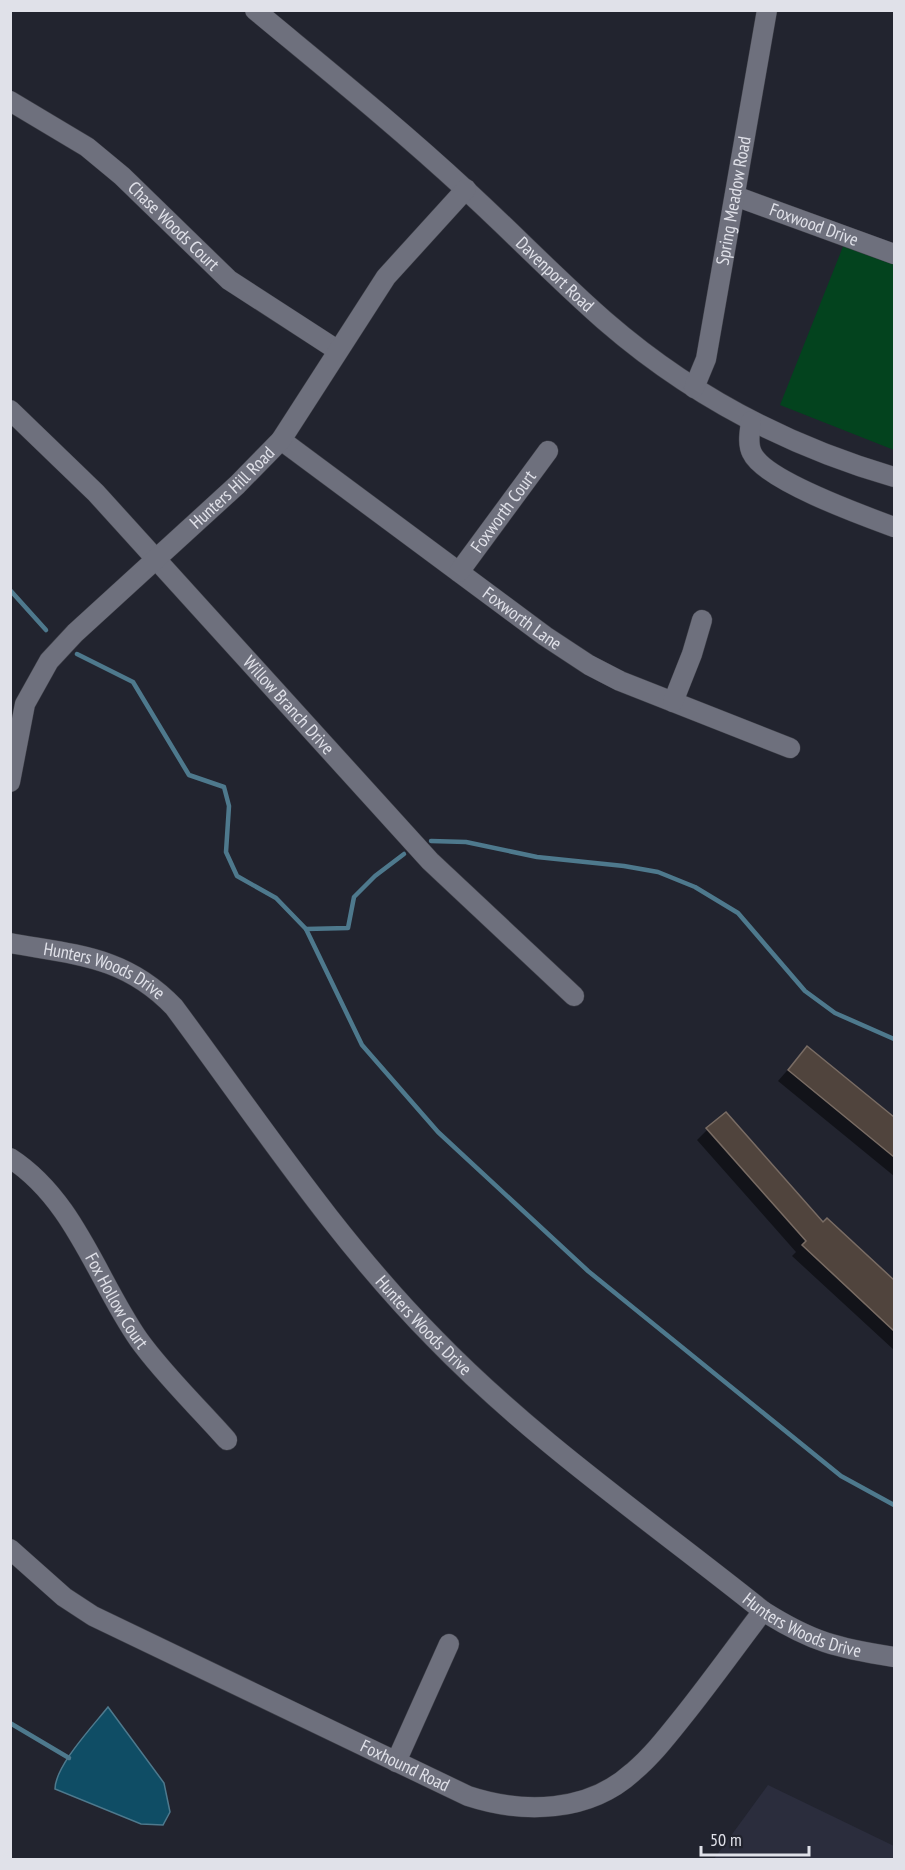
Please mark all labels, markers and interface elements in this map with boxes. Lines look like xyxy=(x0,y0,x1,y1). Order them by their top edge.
street label: Spring Meadow Road xyxy=(711,135,756,267)
street label: Chase Woods Court xyxy=(123,176,225,275)
street label: Foxwood Drive xyxy=(767,198,862,251)
street label: Davenport Road xyxy=(511,232,599,317)
street label: Hunters Hill Road xyxy=(185,441,279,533)
street label: Foxworth Court xyxy=(465,466,541,557)
street label: Foxworth Lane xyxy=(478,582,566,655)
street label: Willow Branch Drive xyxy=(238,651,340,759)
street label: Hunters Woods Drive xyxy=(42,937,170,1004)
street label: Fox Hollow Court xyxy=(80,1249,154,1353)
street label: Hunters Woods Drive xyxy=(371,1270,477,1380)
street label: Hunters Woods Drive xyxy=(738,1587,863,1662)
street label: Foxhound Road xyxy=(357,1734,454,1796)
scale bar xyxy=(701,1819,809,1857)
text: 50 m xyxy=(710,1828,742,1851)

